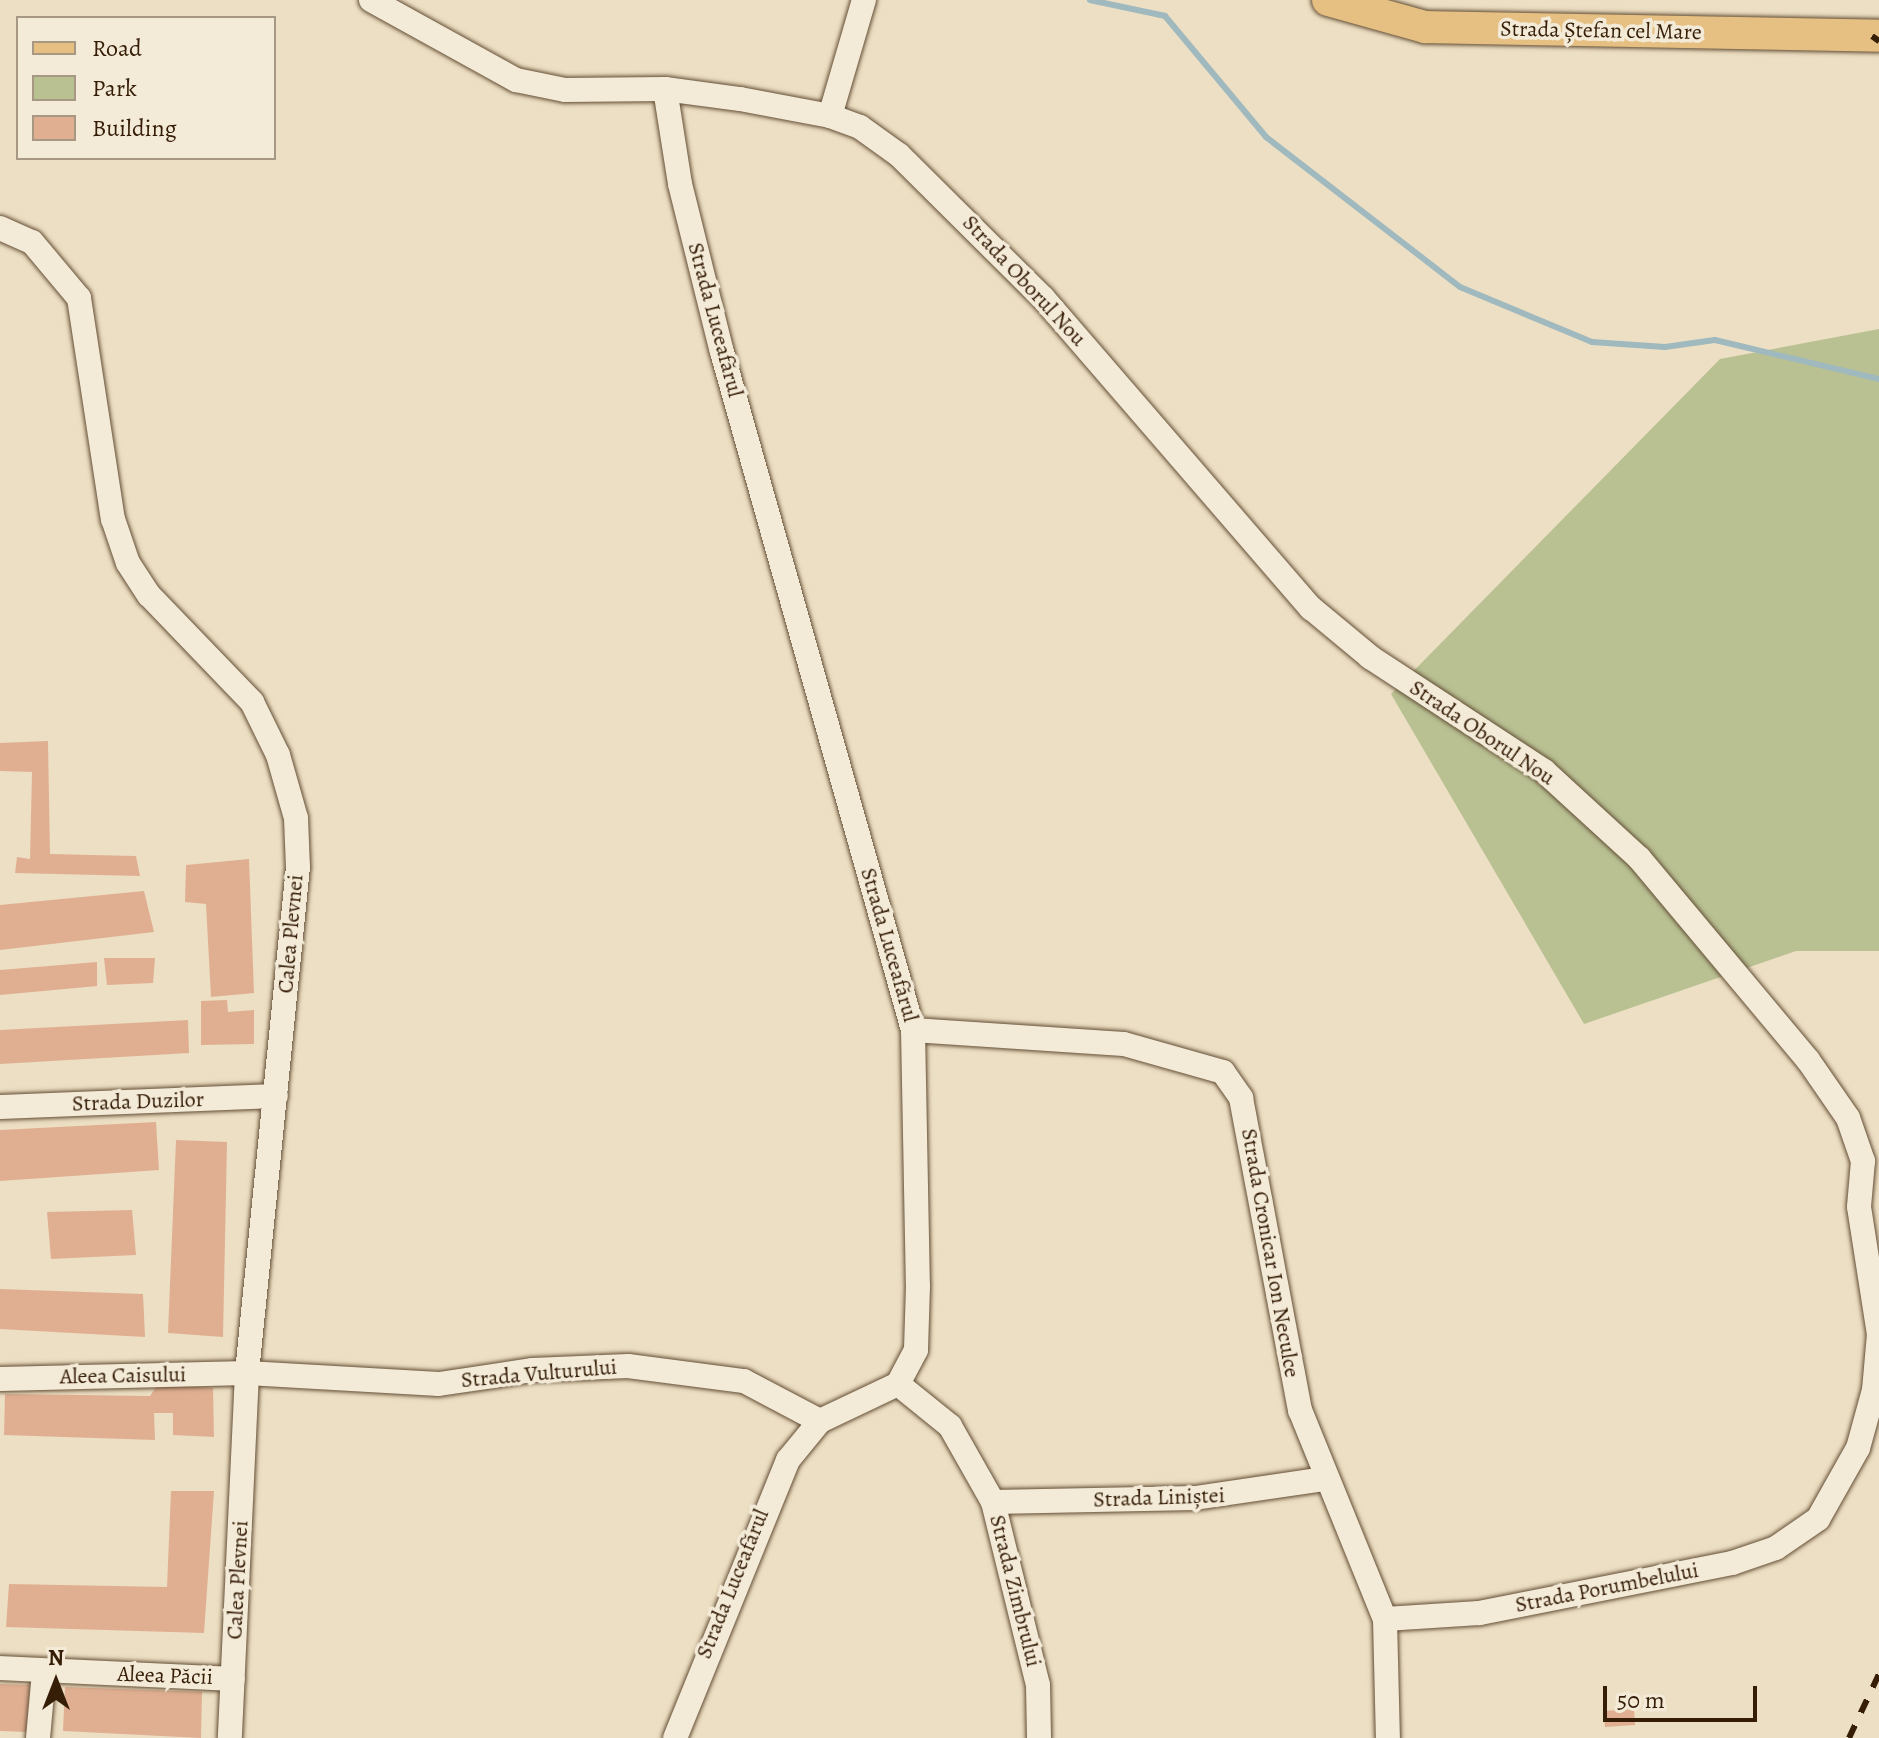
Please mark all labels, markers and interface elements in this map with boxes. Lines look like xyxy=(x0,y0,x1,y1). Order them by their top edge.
legend xyxy=(16,16,276,160)
street label: Strada Ștefan cel Mare xyxy=(1500,16,1702,46)
text: Road xyxy=(92,32,142,64)
text: Park xyxy=(92,72,137,104)
text: Building xyxy=(92,112,177,144)
street label: Strada Oborul Nou xyxy=(957,210,1091,352)
street label: Strada Luceafărul xyxy=(682,240,748,400)
street label: Strada Oborul Nou xyxy=(1404,675,1560,791)
street label: Strada Luceafărul xyxy=(854,865,924,1025)
street label: Calea Plevnei xyxy=(273,874,309,994)
street label: Strada Duzilor xyxy=(71,1087,205,1117)
street label: Strada Cronicar Ion Neculce xyxy=(1235,1126,1305,1380)
street label: Strada Vulturului xyxy=(460,1354,618,1394)
street label: Aleea Caisului xyxy=(60,1362,186,1390)
street label: Strada Liniștei xyxy=(1093,1483,1225,1513)
street label: Strada Luceafărul xyxy=(691,1505,775,1663)
street label: Strada Zimbrului xyxy=(983,1512,1047,1670)
street label: Calea Plevnei xyxy=(222,1520,254,1640)
street label: Strada Porumbelului xyxy=(1513,1557,1701,1619)
north arrow xyxy=(16,1642,96,1722)
text: N xyxy=(48,1643,64,1673)
street label: Aleea Păcii xyxy=(117,1661,213,1691)
scale bar xyxy=(1607,1670,1761,1720)
text: 50 m xyxy=(1617,1684,1665,1716)

